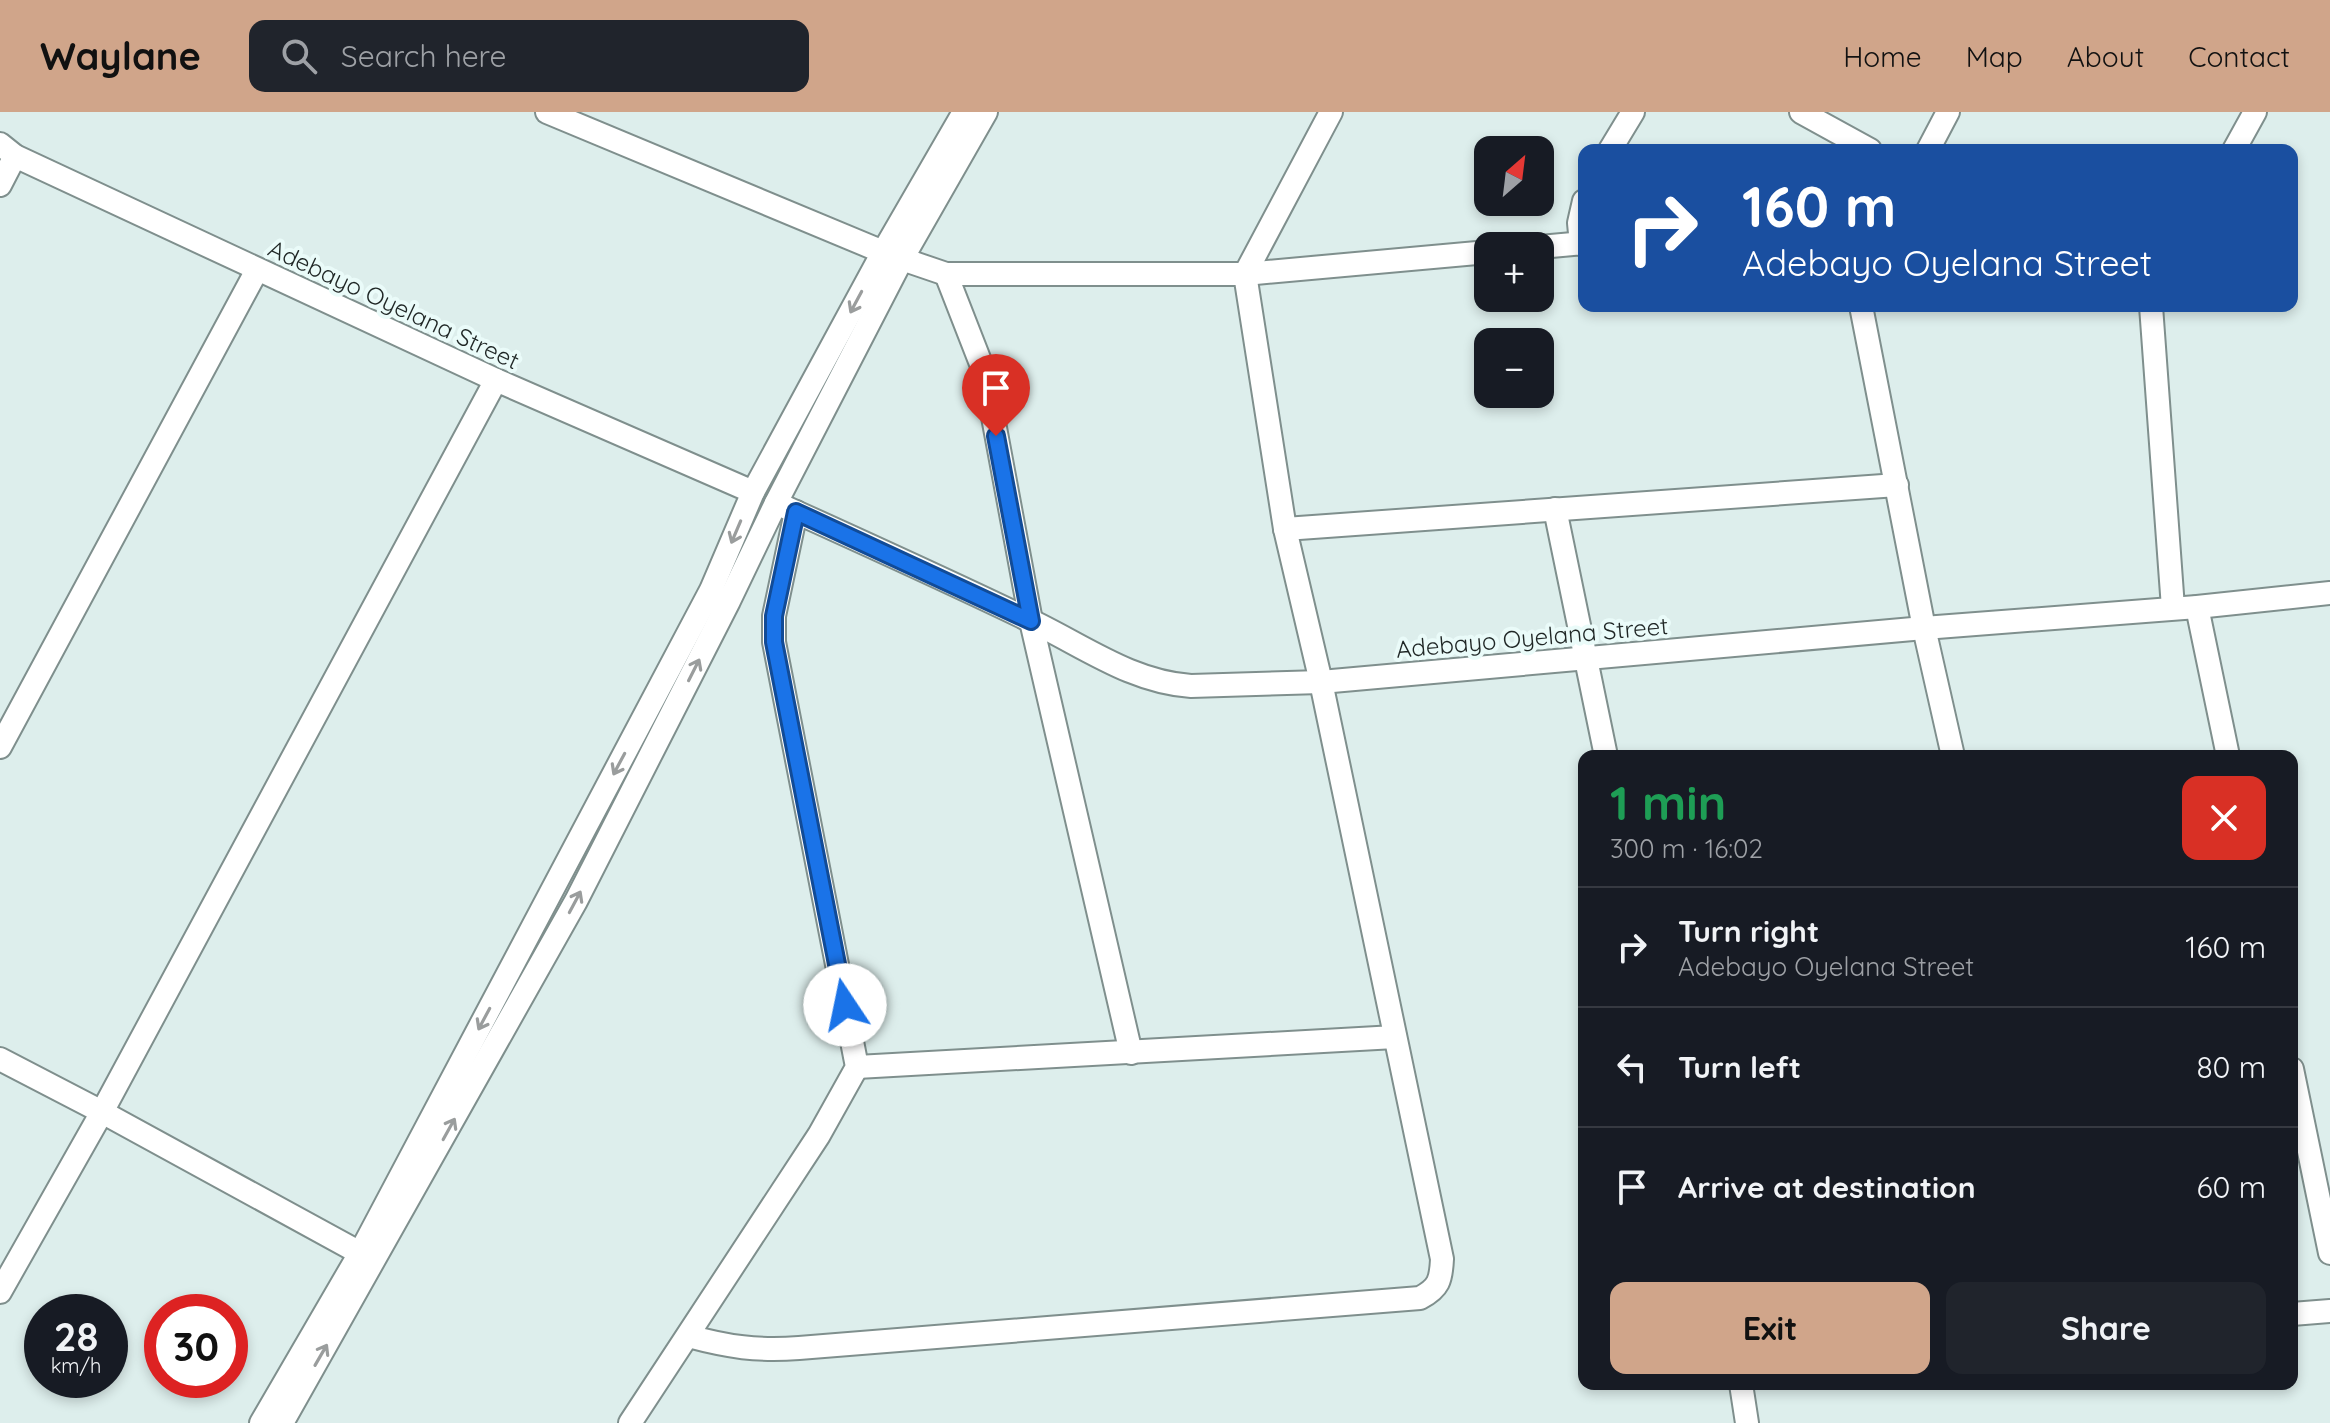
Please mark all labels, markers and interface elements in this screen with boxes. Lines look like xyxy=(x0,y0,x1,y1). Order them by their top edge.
search box xyxy=(249,20,809,92)
text: Waylane xyxy=(40,32,201,80)
icon: search xyxy=(277,34,321,78)
text: Search here xyxy=(341,37,506,75)
text: Home xyxy=(1843,39,1922,74)
text: Map xyxy=(1966,39,2023,74)
text: About xyxy=(2067,39,2144,74)
text: Contact xyxy=(2188,39,2290,74)
north arrow xyxy=(1474,136,1554,216)
map controls xyxy=(1474,136,1554,408)
text: 160 m xyxy=(1742,171,1896,241)
icon: right xyxy=(1610,176,1714,280)
button: + xyxy=(1474,232,1554,312)
street label: Adebayo Oyelana Street xyxy=(264,233,524,375)
text: Adebayo Oyelana Street xyxy=(1742,240,2152,285)
one-way arrow xyxy=(848,289,863,313)
button: − xyxy=(1474,328,1554,408)
pin xyxy=(962,354,1030,436)
icon: arrive xyxy=(974,366,1018,410)
one-way arrow xyxy=(727,519,742,544)
street label: Adebayo Oyelana Street xyxy=(1395,610,1669,664)
one-way arrow xyxy=(686,659,702,683)
one-way arrow xyxy=(610,752,626,775)
text: 1 min xyxy=(1610,772,1726,832)
button: close xyxy=(2182,776,2266,860)
text: 300 m · 16:02 xyxy=(1610,832,1763,865)
one-way arrow xyxy=(568,890,584,914)
text: Turn right xyxy=(1678,912,1819,950)
icon: right xyxy=(1610,925,1654,969)
text: 160 m xyxy=(2185,928,2266,966)
text: Adebayo Oyelana Street xyxy=(1678,950,1974,983)
position arrow xyxy=(803,963,887,1047)
one-way arrow xyxy=(475,1006,491,1030)
icon: left xyxy=(1610,1045,1654,1089)
text: Turn left xyxy=(1678,1048,1801,1086)
text: 80 m xyxy=(2196,1048,2266,1086)
one-way arrow xyxy=(441,1118,457,1141)
icon: arrive xyxy=(1610,1165,1654,1209)
text: Arrive at destination xyxy=(1678,1168,1976,1206)
text: 60 m xyxy=(2196,1168,2266,1206)
button: Exit xyxy=(1610,1282,1930,1374)
button: Share xyxy=(1946,1282,2266,1374)
speed limit sign: 30 xyxy=(144,1294,248,1398)
text: 28 xyxy=(54,1311,98,1361)
one-way arrow xyxy=(314,1344,329,1368)
text: km/h xyxy=(51,1353,101,1378)

